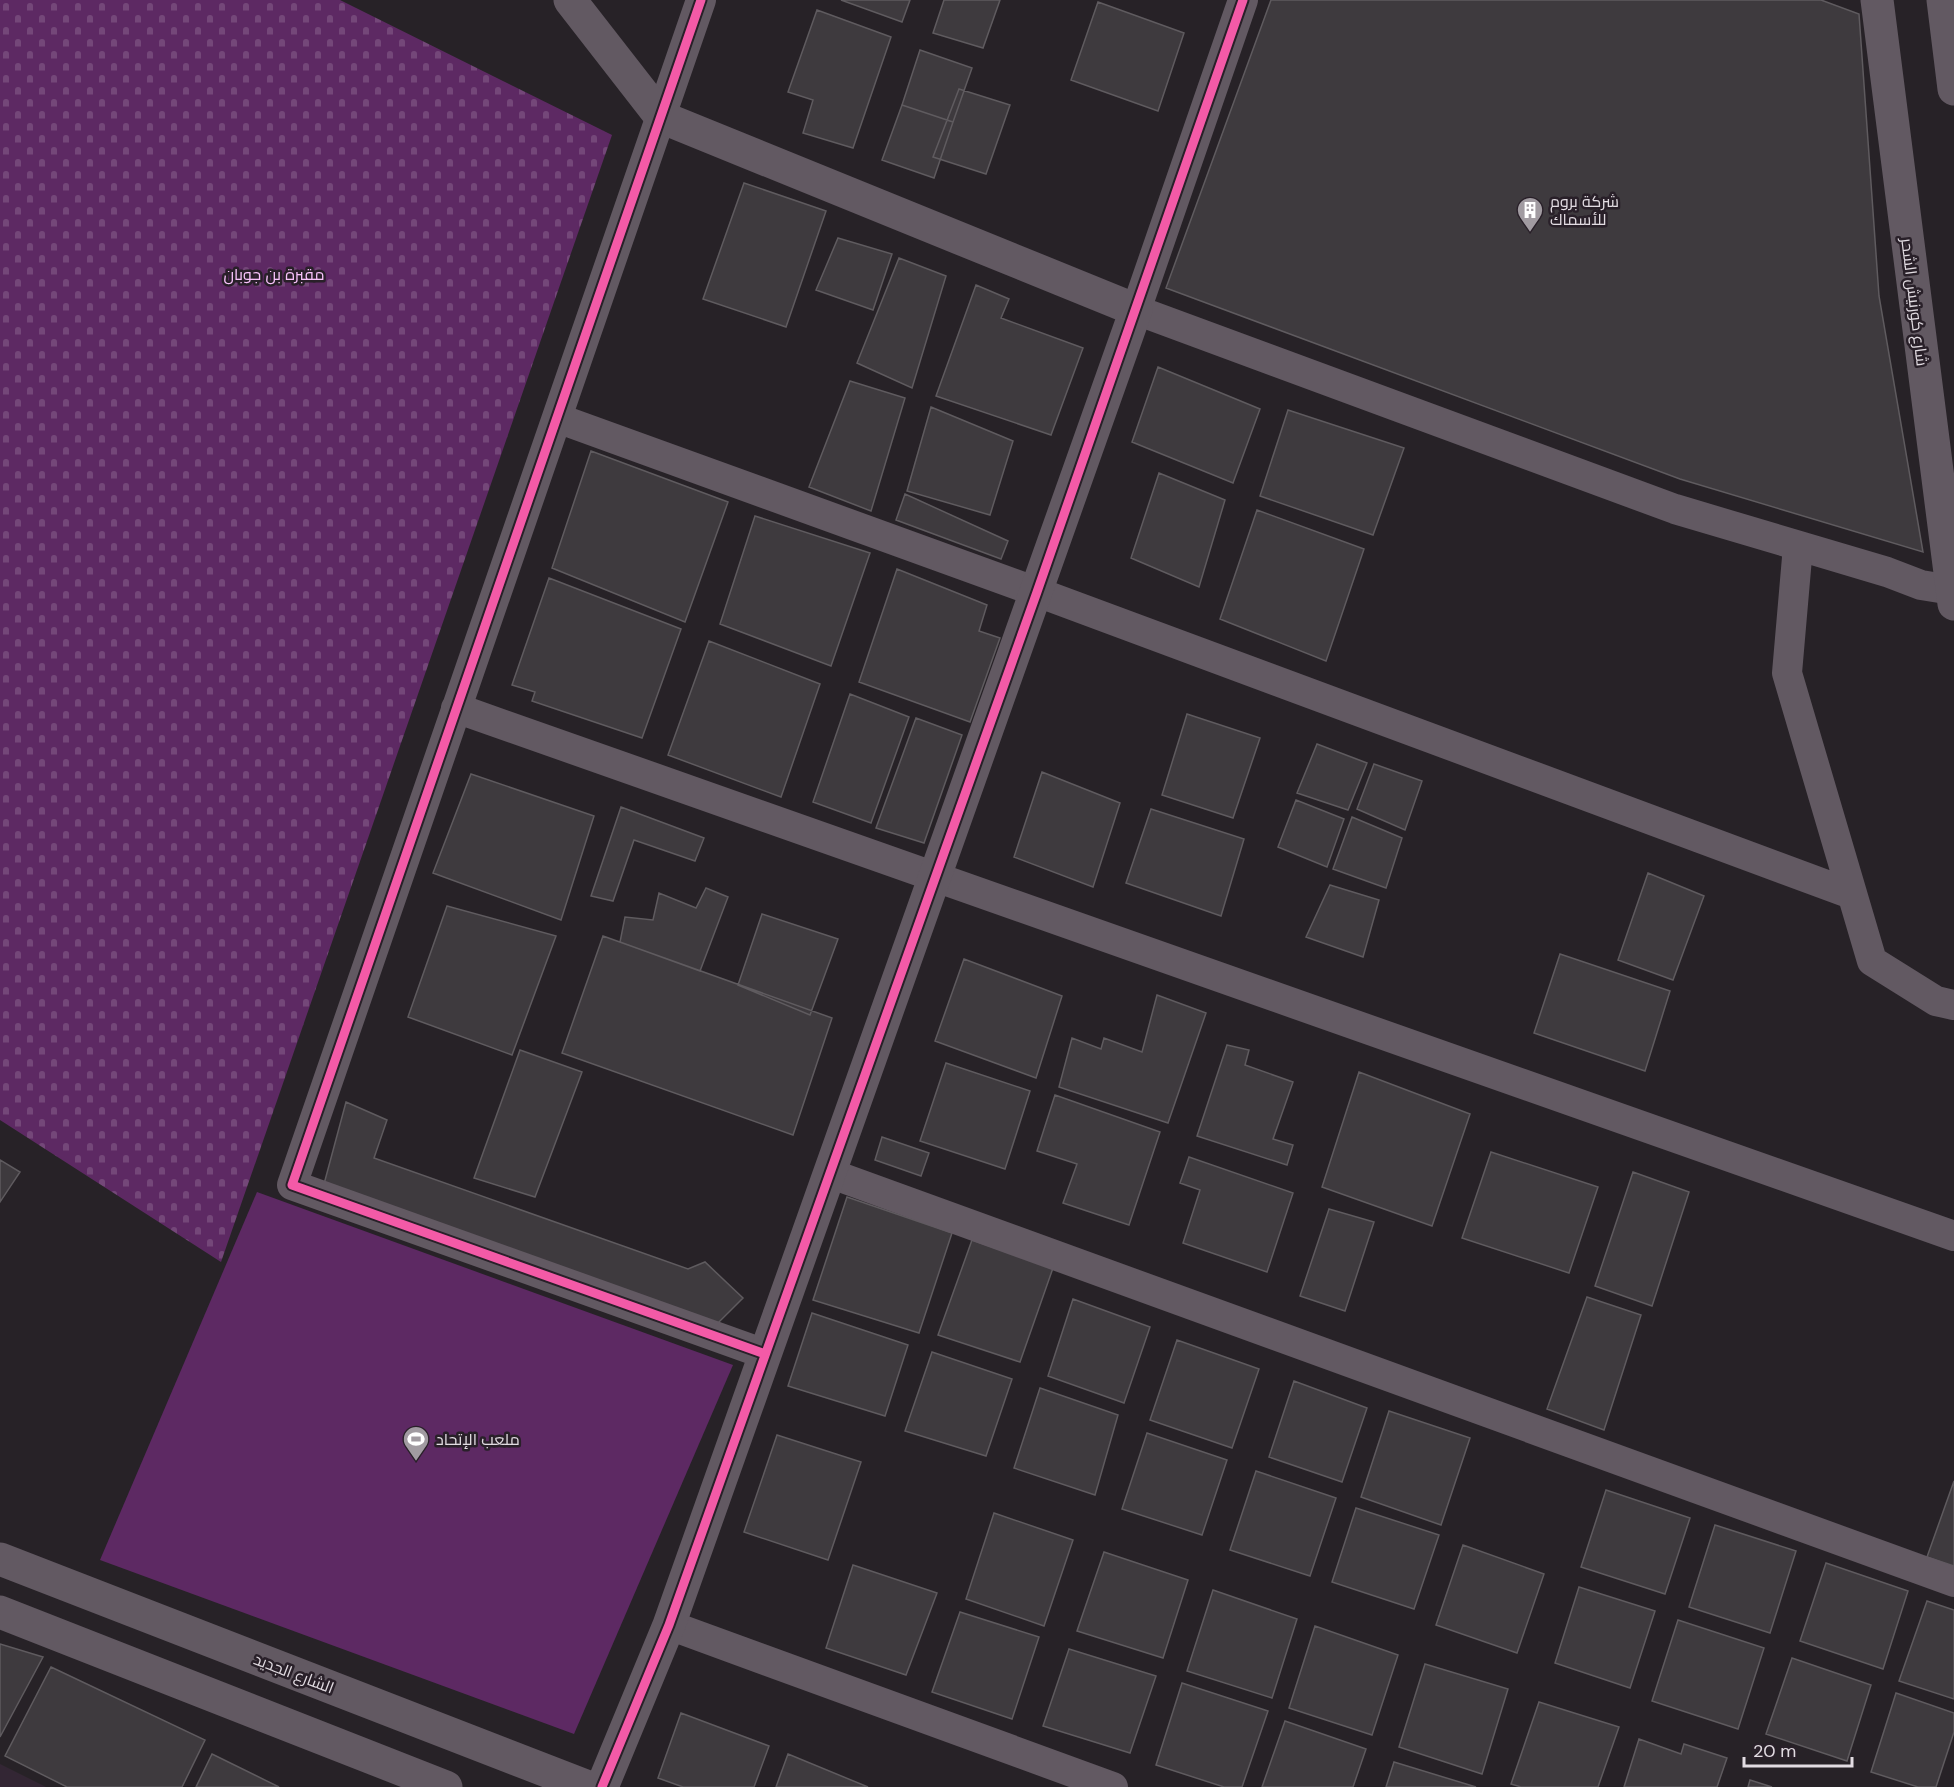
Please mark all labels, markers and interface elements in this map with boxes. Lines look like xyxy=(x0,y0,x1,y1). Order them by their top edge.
place label: شركة بروم للأسماك xyxy=(1550,191,1619,230)
building icon: شركة بروم للأسماك xyxy=(1515,195,1545,233)
street label: شارع كورنيش الشحر xyxy=(1895,236,1933,367)
park label: مقبرة بن جوبان xyxy=(223,264,325,285)
sports icon: ملعب الإتحاد xyxy=(401,1424,431,1462)
place label: ملعب الإتحاد xyxy=(436,1429,520,1450)
street label: الشارع الجديد xyxy=(250,1649,337,1699)
scale bar xyxy=(1744,1730,1852,1768)
text: 20 m xyxy=(1753,1739,1796,1763)

